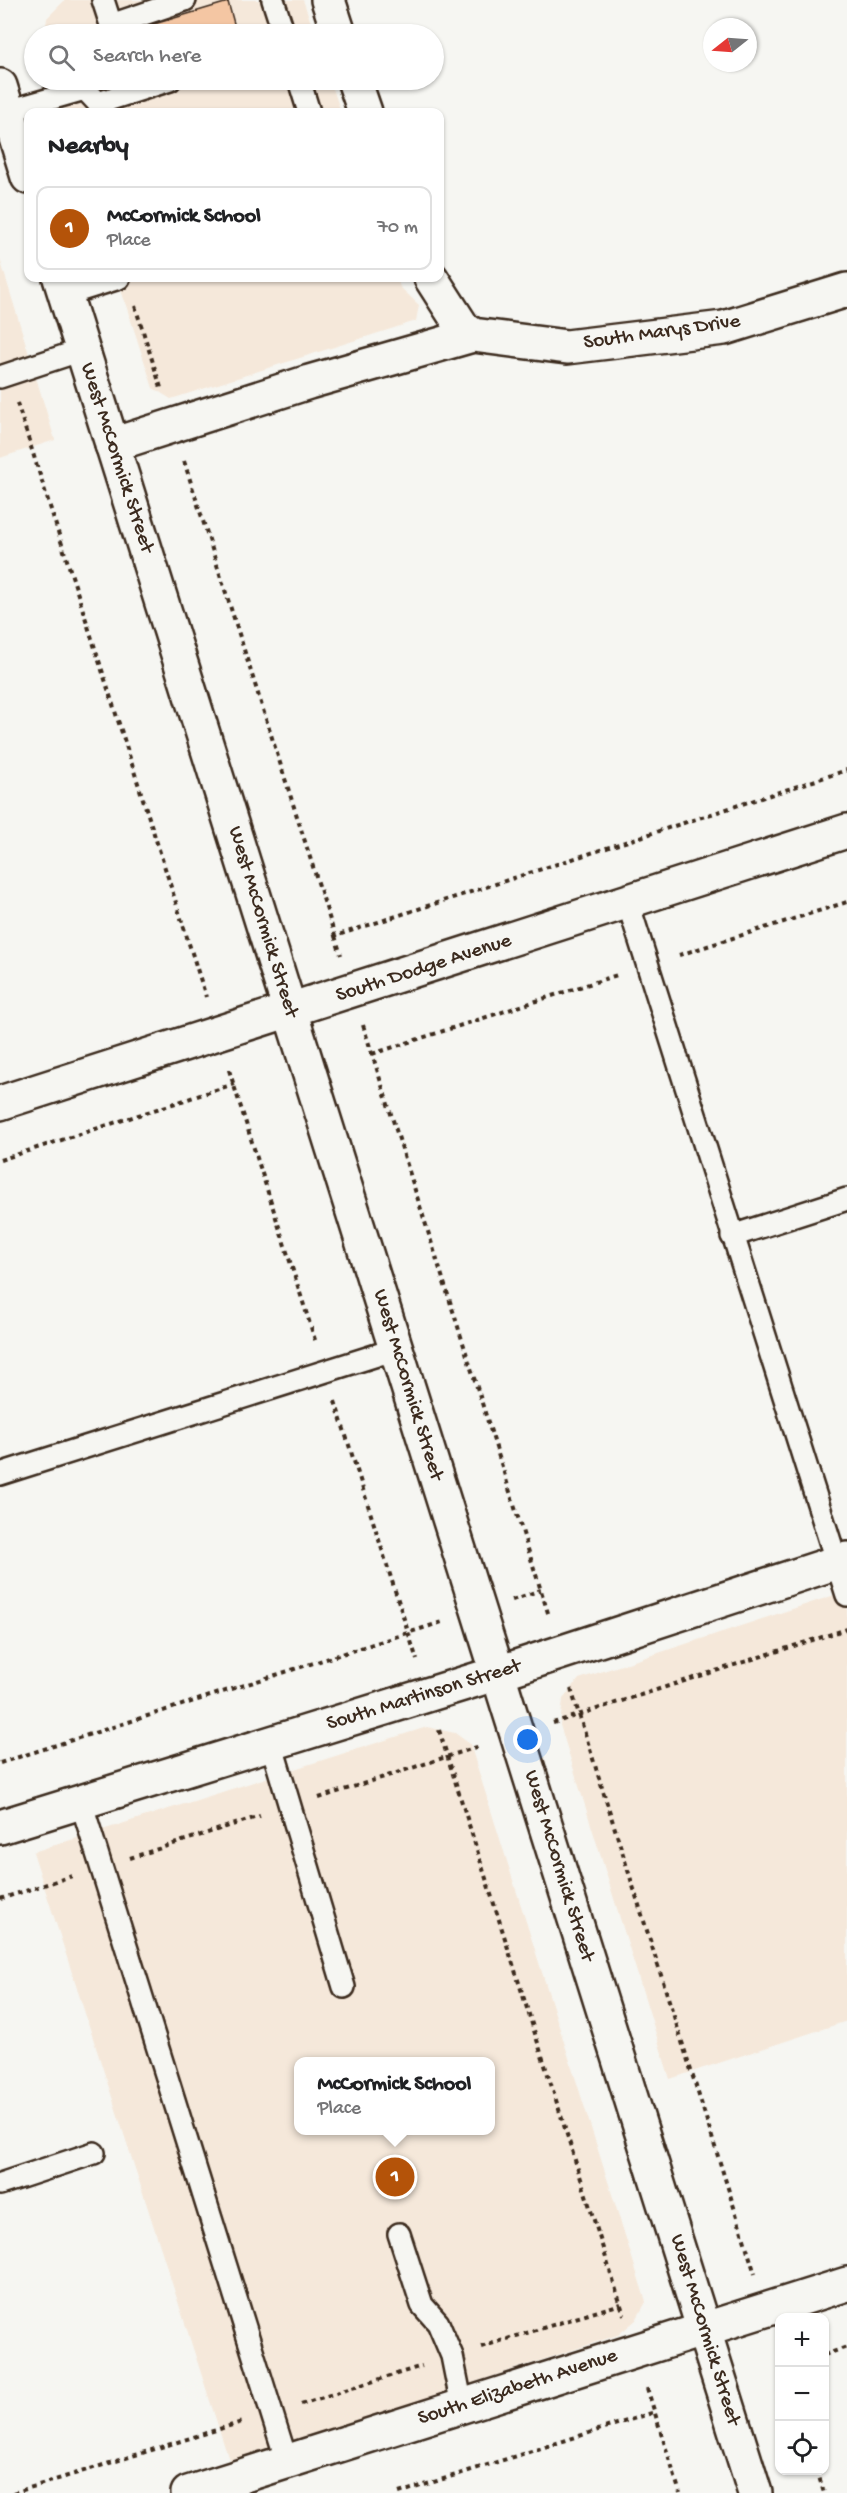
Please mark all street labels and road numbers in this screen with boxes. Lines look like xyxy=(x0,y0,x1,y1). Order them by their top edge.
street label: South Marys Drive xyxy=(582,309,743,356)
street label: West McCormick Street xyxy=(73,360,159,558)
street label: West McCormick Street xyxy=(221,824,304,1023)
street label: South Dodge Avenue xyxy=(333,928,516,1009)
street label: West McCormick Street xyxy=(366,1287,449,1486)
street label: South Martinson Street xyxy=(324,1654,526,1737)
street label: West McCormick Street xyxy=(517,1768,600,1967)
street label: West McCormick Street xyxy=(663,2232,746,2431)
street label: South Elizabeth Avenue xyxy=(415,2344,622,2432)

